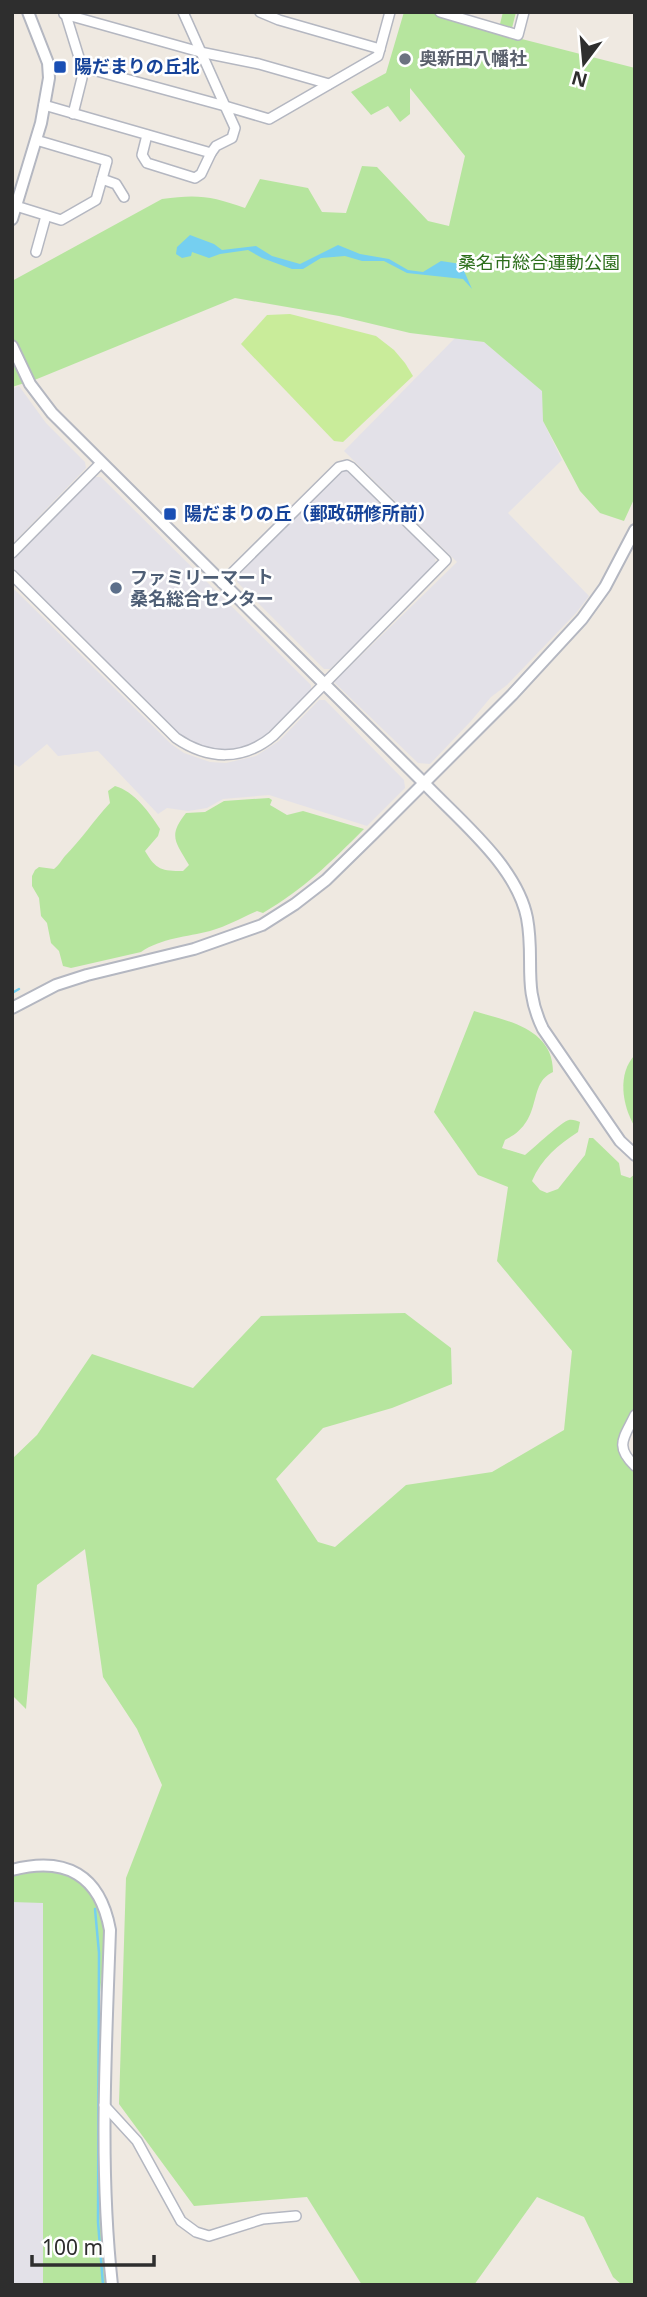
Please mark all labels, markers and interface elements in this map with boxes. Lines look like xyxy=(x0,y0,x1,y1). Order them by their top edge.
north arrow xyxy=(549,28,619,98)
place label: 奥新田八幡社 xyxy=(419,46,527,70)
marker: 奥新田八幡社 xyxy=(397,51,413,67)
place label: 陽だまりの丘北 xyxy=(74,54,200,78)
marker: 陽だまりの丘北 xyxy=(52,59,68,75)
text: N xyxy=(568,65,590,94)
park label: 桑名市総合運動公園 xyxy=(458,250,620,274)
place label: 陽だまりの丘（郵政研修所前） xyxy=(184,501,436,525)
marker: 陽だまりの丘（郵政研修所前） xyxy=(162,506,178,522)
place label: ファミリーマート 桑名総合センター xyxy=(130,565,274,610)
marker: ファミリーマート 桑名総合センター xyxy=(108,580,124,596)
scale bar xyxy=(32,2224,154,2268)
text: 100 m xyxy=(42,2233,103,2261)

